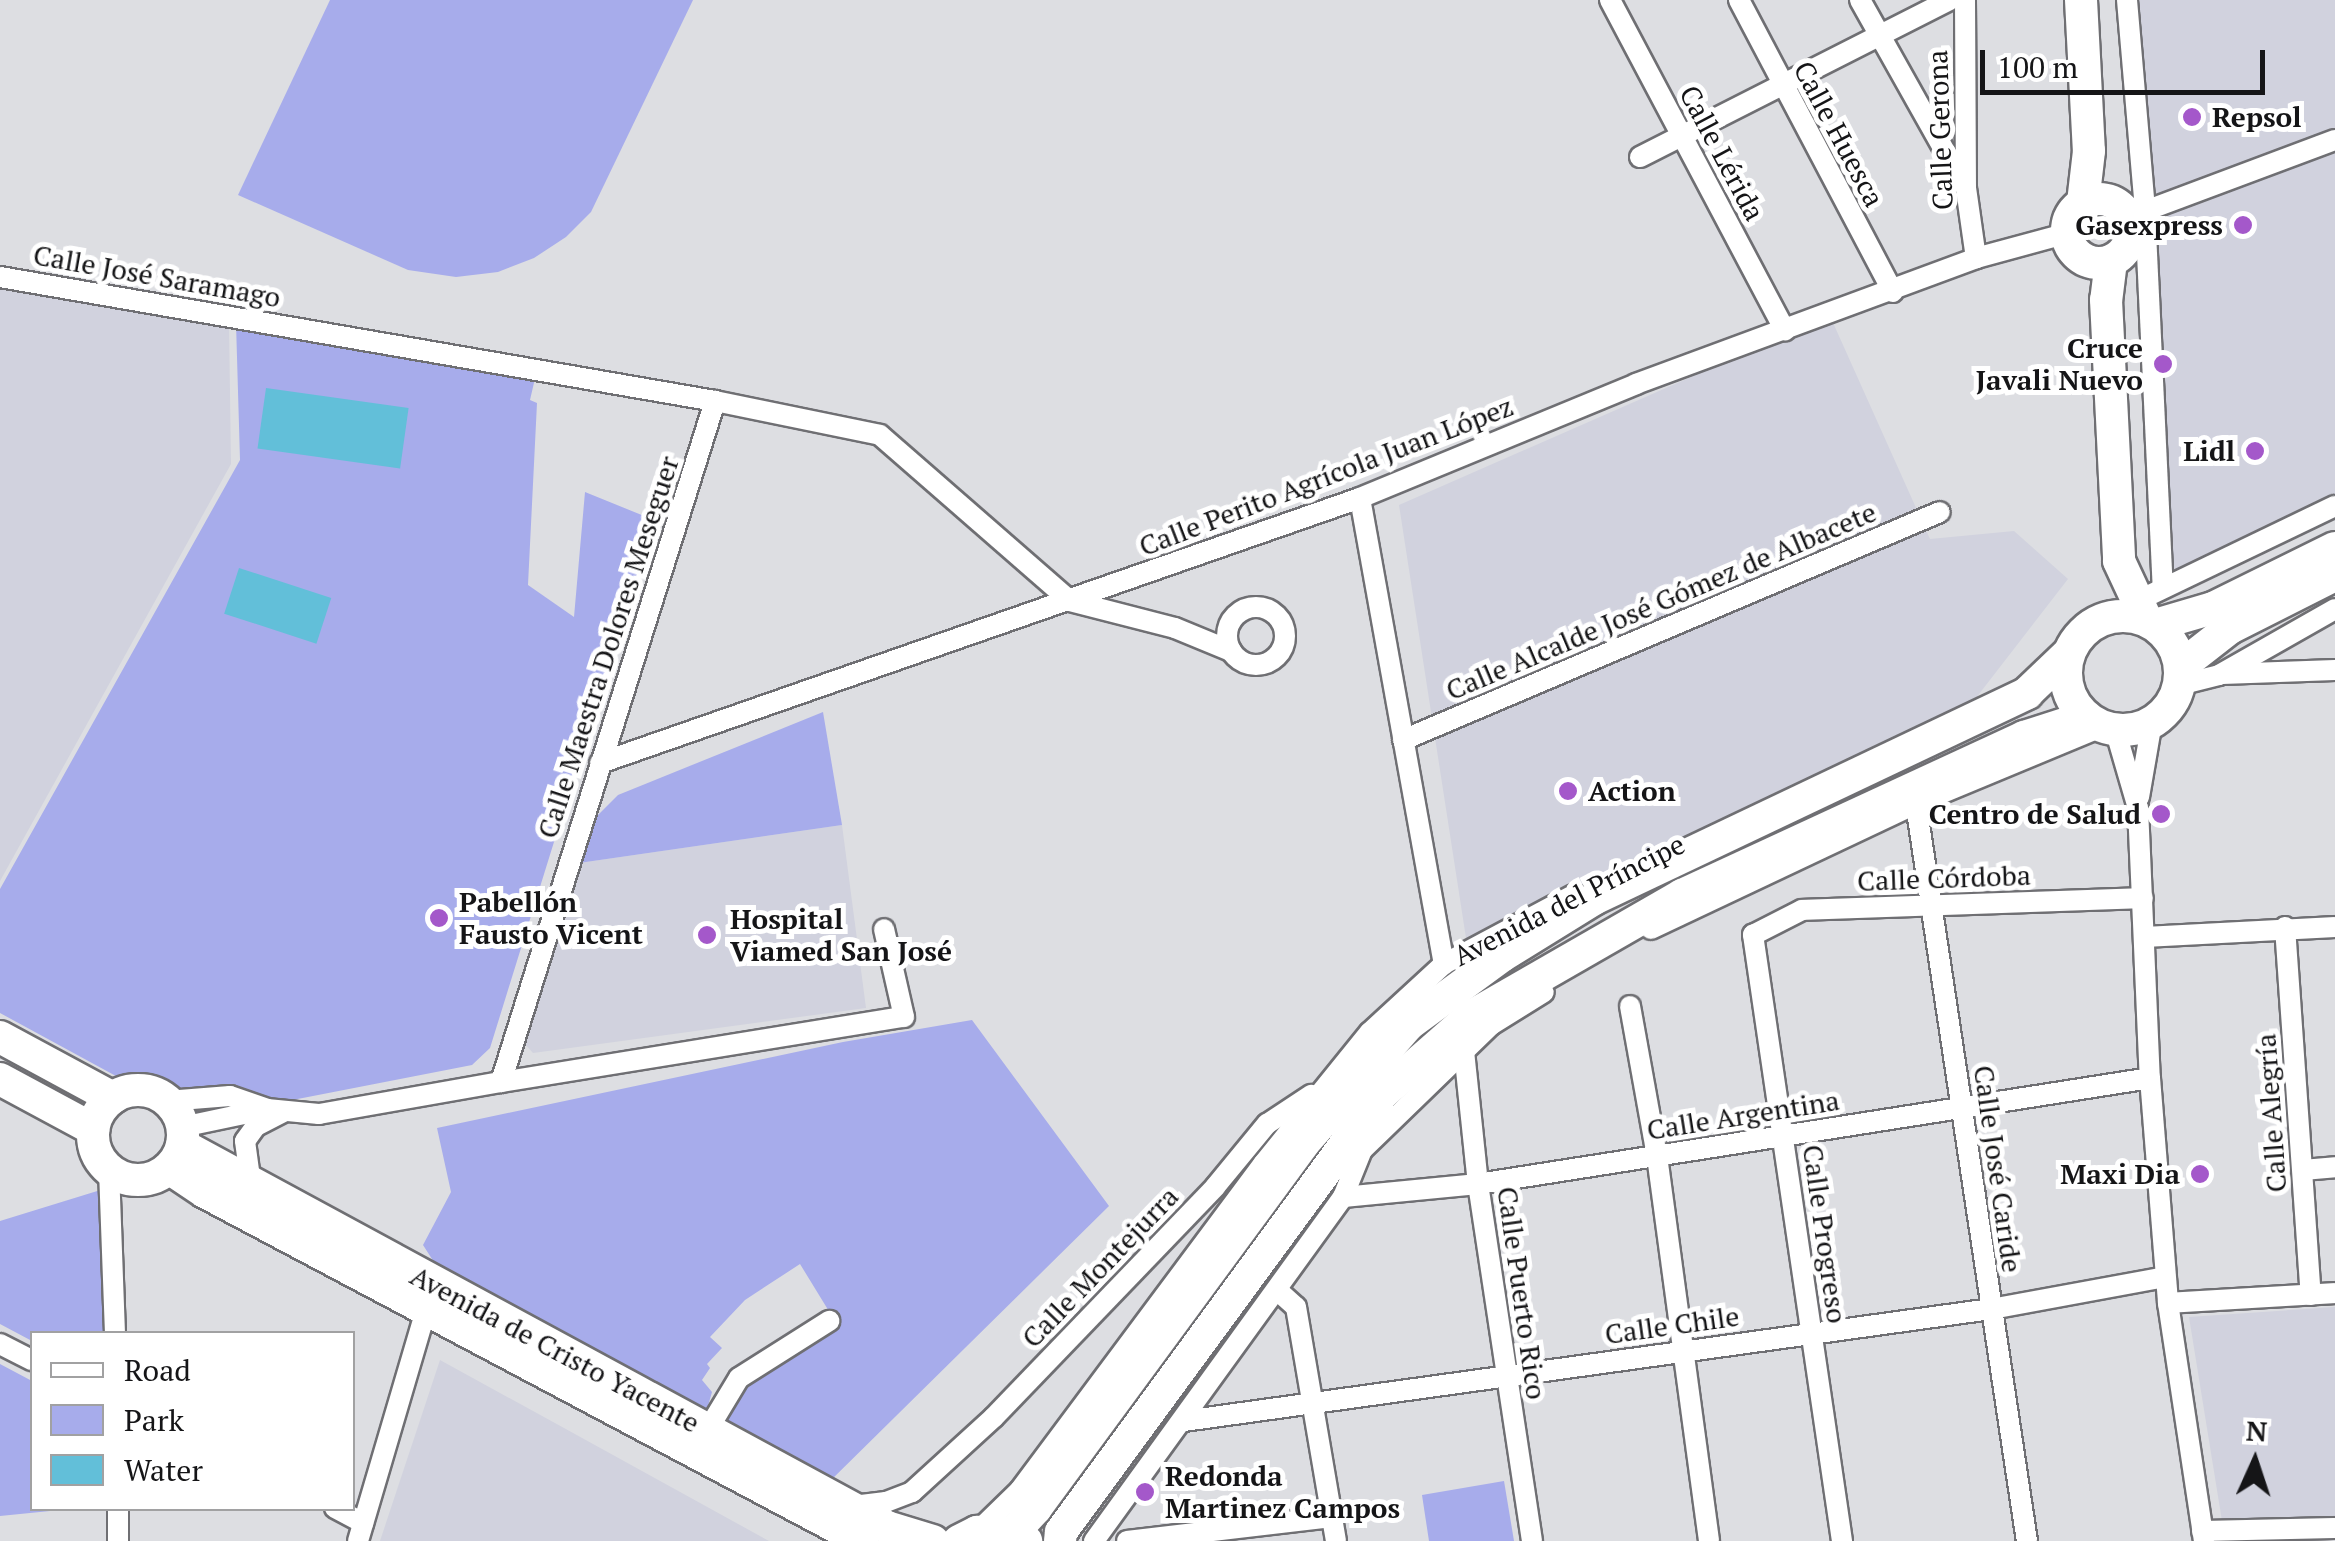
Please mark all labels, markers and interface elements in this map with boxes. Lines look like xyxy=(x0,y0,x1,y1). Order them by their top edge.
scale bar xyxy=(1985,30,2270,92)
text: 100 m xyxy=(1997,47,2078,87)
street label: Calle Gerona xyxy=(1920,49,1960,211)
street label: Calle Huesca xyxy=(1787,56,1891,212)
street label: Calle Lérida xyxy=(1672,80,1772,226)
place label: Repsol xyxy=(2212,100,2302,134)
marker: Repsol xyxy=(2181,106,2203,128)
place label: Gasexpress xyxy=(2075,208,2223,242)
marker: Gasexpress xyxy=(2232,214,2254,236)
street label: Calle José Saramago xyxy=(31,238,283,314)
place label: Cruce Javali Nuevo xyxy=(1976,331,2143,397)
marker: Cruce Javali Nuevo xyxy=(2152,353,2174,375)
street label: Calle Perito Agrícola Juan López xyxy=(1134,389,1518,563)
place label: Lidl xyxy=(2183,434,2235,468)
marker: Lidl xyxy=(2244,440,2266,462)
street label: Calle Maestra Dolores Meseguer xyxy=(530,452,686,842)
street label: Calle Alcalde José Gómez de Albacete xyxy=(1440,495,1882,707)
place label: Action xyxy=(1588,774,1676,808)
marker: Action xyxy=(1557,780,1579,802)
place label: Centro de Salud xyxy=(1929,797,2141,831)
marker: Centro de Salud xyxy=(2150,803,2172,825)
street label: Avenida del Príncipe xyxy=(1448,827,1690,973)
street label: Calle Córdoba xyxy=(1856,858,2032,898)
place label: Pabellón Fausto Vicent xyxy=(459,885,643,951)
place label: Hospital Viamed San José xyxy=(730,902,952,968)
marker: Pabellón Fausto Vicent xyxy=(428,907,450,929)
marker: Hospital Viamed San José xyxy=(694,922,720,948)
street label: Calle Alegría xyxy=(2249,1032,2293,1194)
street label: Calle José Caride xyxy=(1967,1063,2029,1275)
street label: Calle Argentina xyxy=(1644,1083,1842,1147)
street label: Calle Progreso xyxy=(1796,1143,1854,1325)
place label: Maxi Dia xyxy=(2060,1157,2180,1191)
marker: Maxi Dia xyxy=(2189,1163,2211,1185)
street label: Calle Montejurra xyxy=(1015,1180,1185,1354)
street label: Calle Puerto Rico xyxy=(1490,1184,1554,1402)
street label: Avenida de Cristo Yacente xyxy=(405,1258,705,1440)
street label: Calle Chile xyxy=(1603,1299,1741,1351)
legend xyxy=(30,1331,355,1511)
text: Road xyxy=(124,1350,191,1390)
text: Park xyxy=(124,1400,184,1440)
north arrow xyxy=(2205,1411,2305,1511)
text: N xyxy=(2245,1412,2268,1450)
text: Water xyxy=(124,1450,203,1490)
place label: Redonda Martinez Campos xyxy=(1165,1459,1400,1525)
marker: Redonda Martinez Campos xyxy=(1134,1481,1156,1503)

